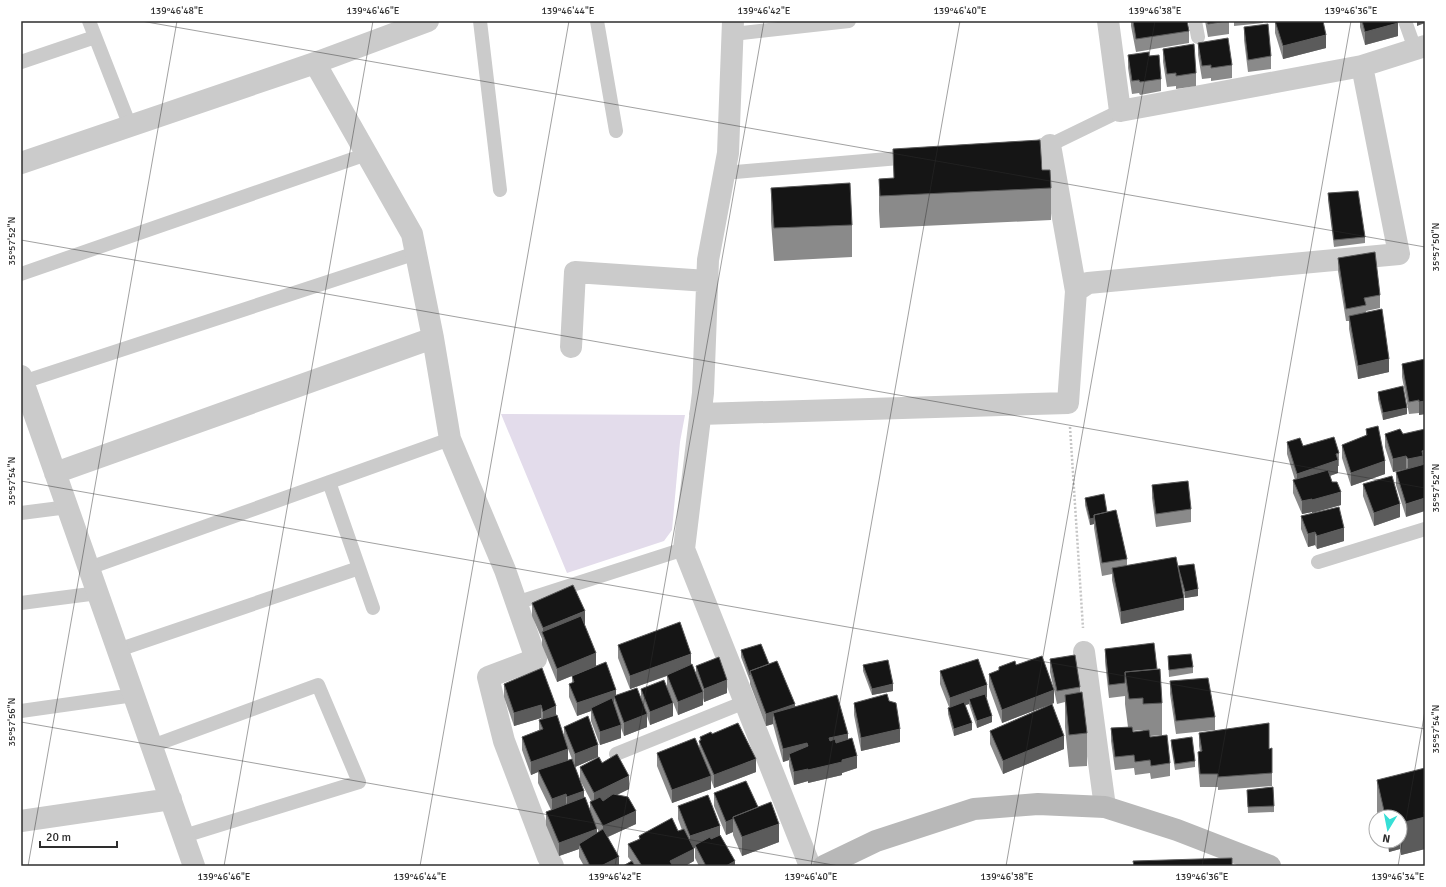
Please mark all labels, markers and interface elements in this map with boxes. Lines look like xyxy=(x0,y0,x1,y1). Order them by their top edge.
text: 139°46'48"E xyxy=(150,5,204,17)
text: 139°46'46"E xyxy=(346,5,400,17)
text: 139°46'44"E xyxy=(541,5,595,17)
text: 139°46'42"E xyxy=(737,5,791,17)
text: 139°46'40"E xyxy=(933,5,987,17)
text: 139°46'38"E xyxy=(1128,5,1182,17)
text: 139°46'36"E xyxy=(1324,5,1378,17)
text: 35°57'52"N xyxy=(6,217,18,265)
text: 35°57'50"N xyxy=(1430,223,1442,271)
text: 35°57'54"N xyxy=(6,457,18,505)
text: 35°57'52"N xyxy=(1430,464,1442,512)
text: 35°57'56"N xyxy=(6,698,18,746)
text: 35°57'54"N xyxy=(1430,705,1442,753)
north arrow xyxy=(1368,809,1408,849)
scale bar xyxy=(40,823,117,849)
text: 20 m xyxy=(46,830,71,845)
text: N xyxy=(1381,831,1391,845)
text: 139°46'46"E xyxy=(197,871,251,883)
text: 139°46'44"E xyxy=(393,871,447,883)
text: 139°46'42"E xyxy=(588,871,642,883)
text: 139°46'40"E xyxy=(784,871,838,883)
text: 139°46'38"E xyxy=(980,871,1034,883)
text: 139°46'36"E xyxy=(1175,871,1229,883)
text: 139°46'34"E xyxy=(1371,871,1425,883)

